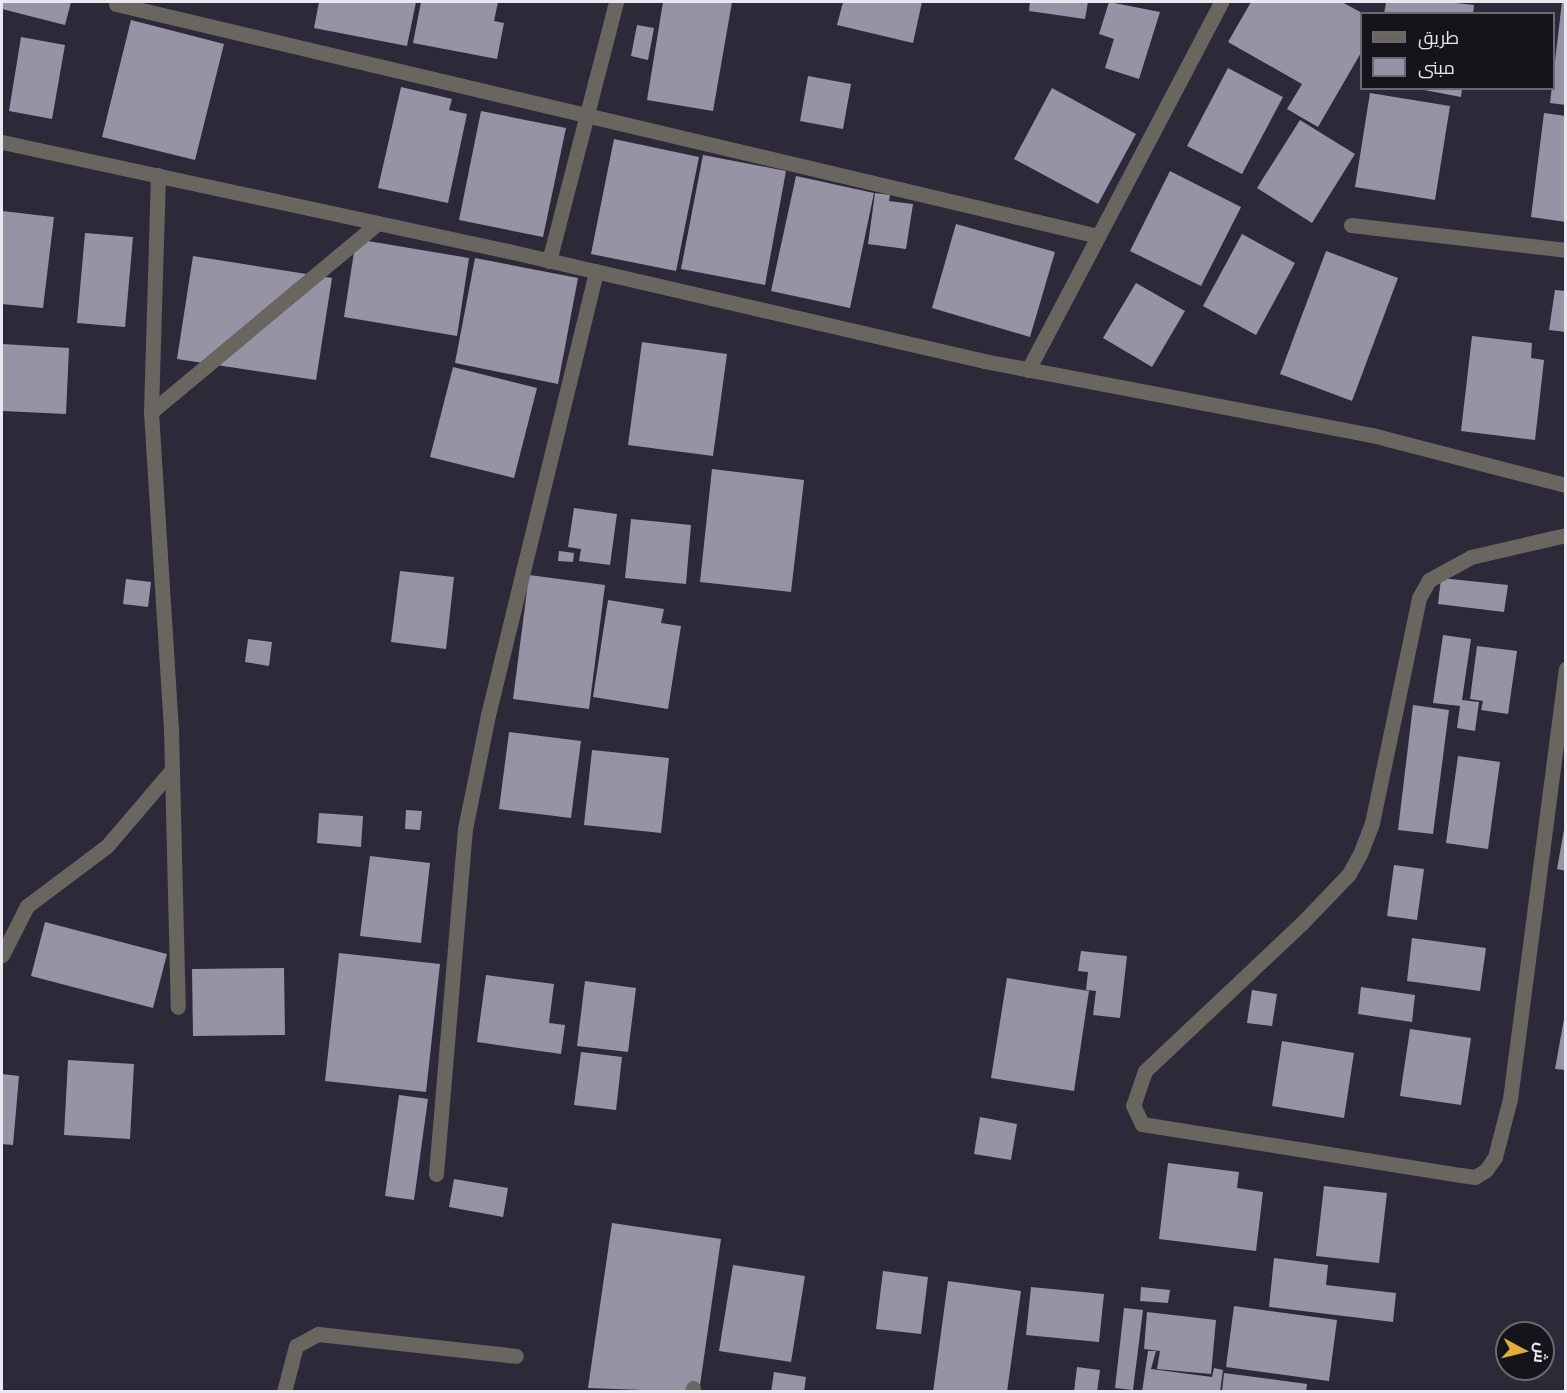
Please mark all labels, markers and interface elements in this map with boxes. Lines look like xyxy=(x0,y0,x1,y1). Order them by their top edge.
legend xyxy=(1360,12,1555,90)
text: طريق xyxy=(1418,25,1459,49)
text: مبنى xyxy=(1418,55,1455,79)
north arrow xyxy=(1495,1321,1555,1381)
text: ش xyxy=(1529,1341,1553,1364)

